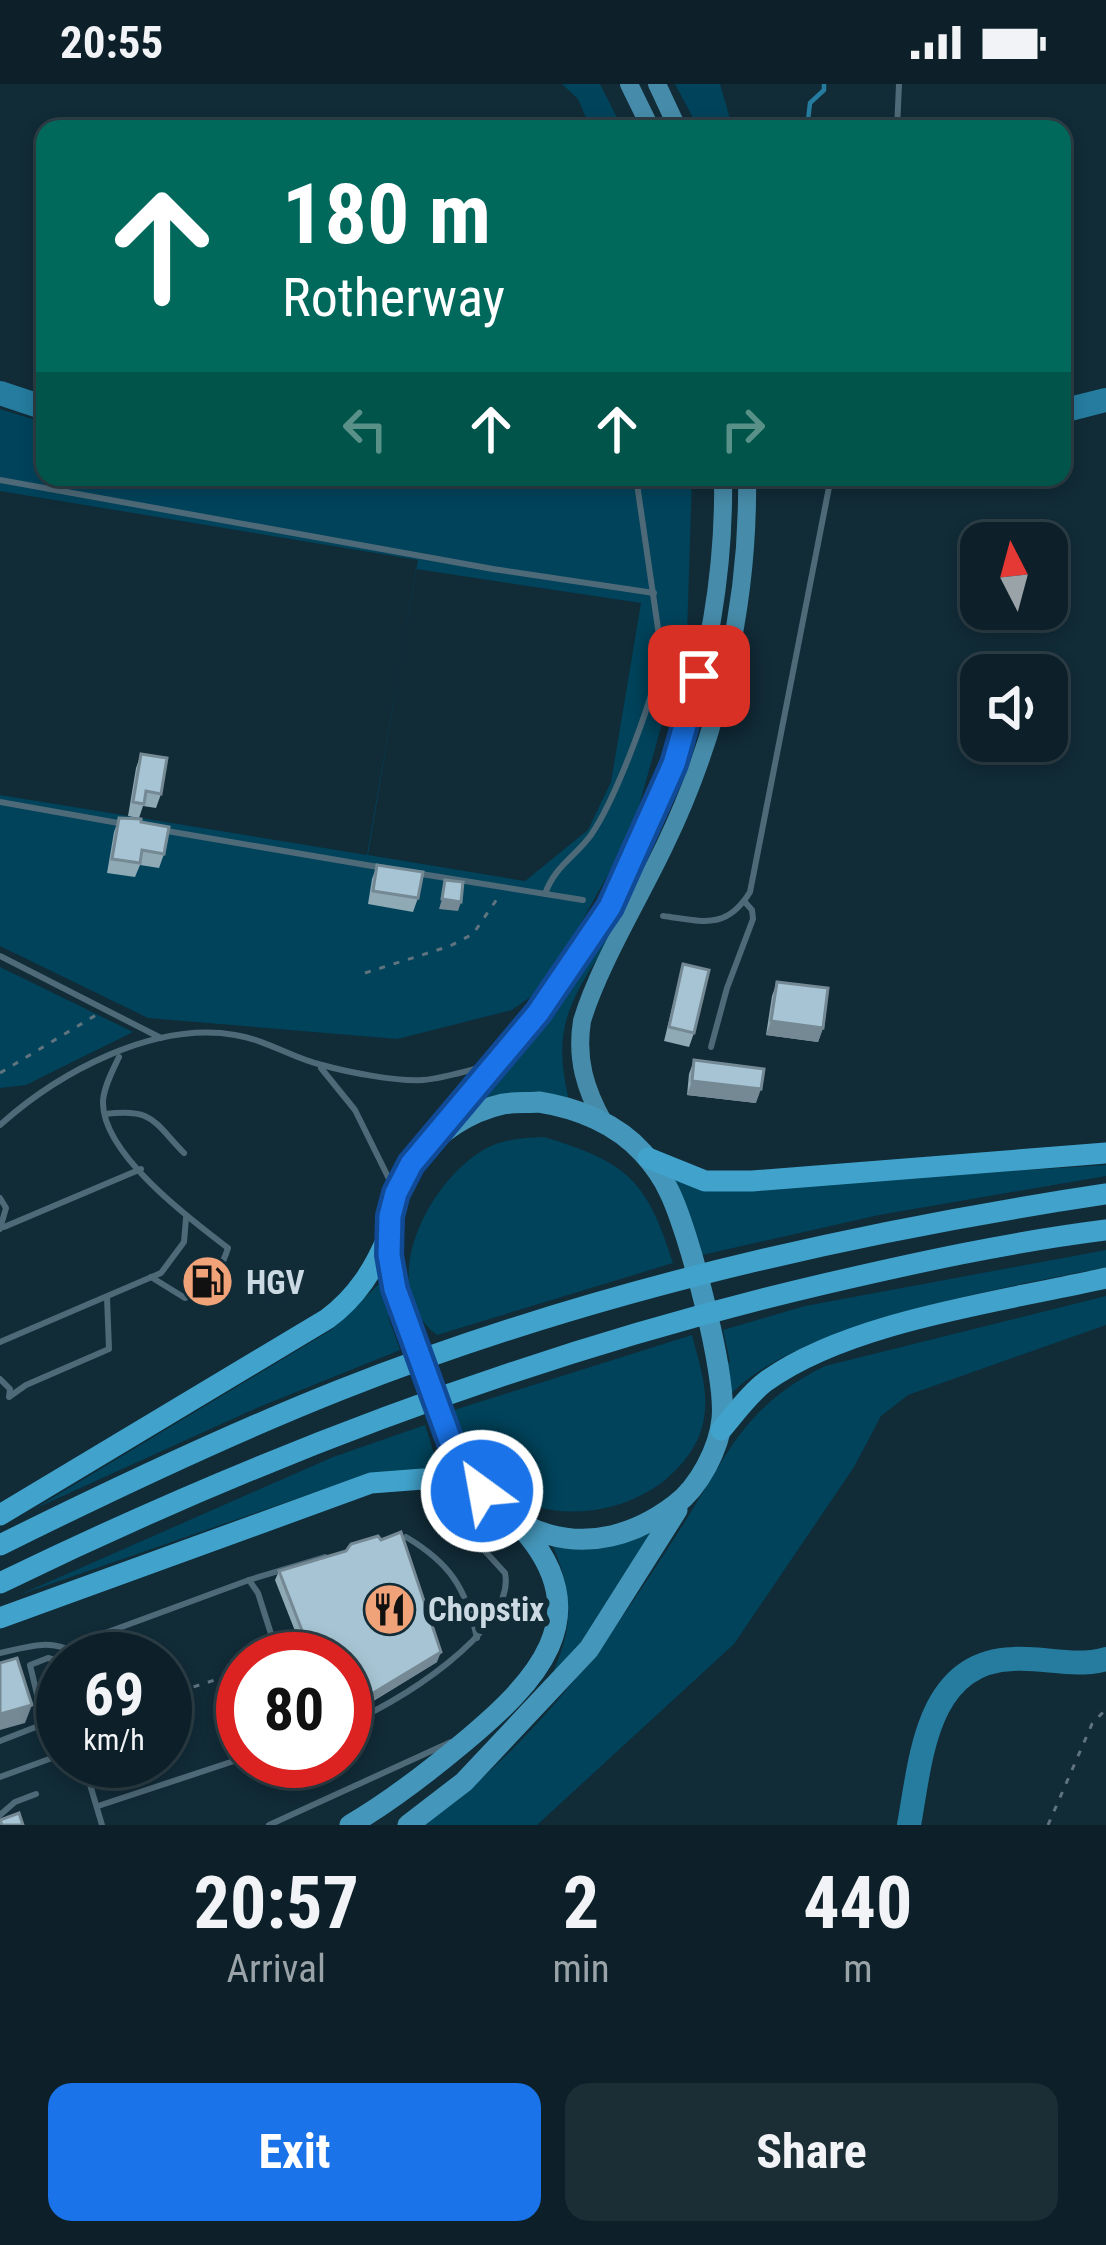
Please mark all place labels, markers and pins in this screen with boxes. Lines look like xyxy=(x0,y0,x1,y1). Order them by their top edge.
pin xyxy=(648,625,750,727)
fuel station icon: HGV xyxy=(179,1254,235,1310)
place label: HGV xyxy=(246,1263,305,1302)
restaurant icon: Chopstix xyxy=(361,1581,417,1637)
place label: Chopstix xyxy=(428,1590,544,1629)

